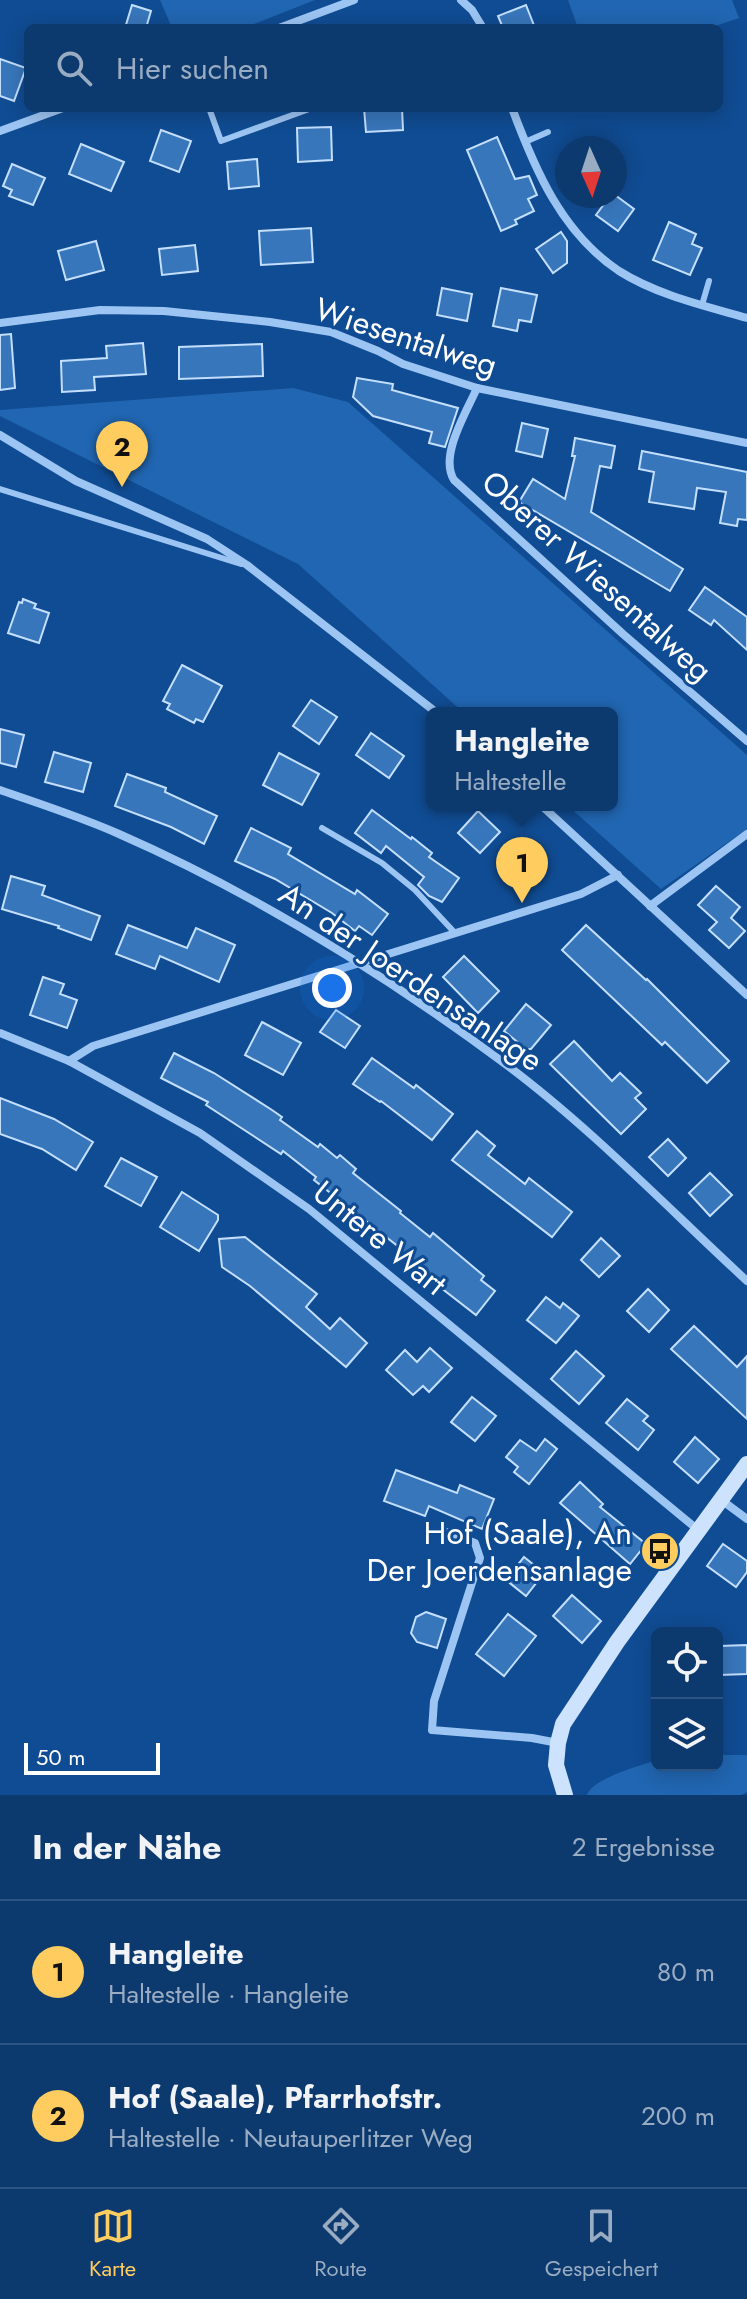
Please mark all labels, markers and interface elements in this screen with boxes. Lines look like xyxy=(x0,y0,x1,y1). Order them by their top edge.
search box xyxy=(24,24,723,112)
icon: search xyxy=(52,46,96,90)
text: Hier suchen xyxy=(116,47,269,90)
north arrow xyxy=(555,136,627,208)
street label: Wiesentalweg xyxy=(309,286,503,388)
pin: 2 xyxy=(96,421,148,487)
street label: Oberer Wiesentalweg xyxy=(471,460,723,692)
popup xyxy=(426,707,618,811)
text: Hangleite xyxy=(454,719,590,762)
text: Haltestelle xyxy=(454,762,566,800)
pin: 1 xyxy=(496,837,548,903)
street label: An der Joerdensanlage xyxy=(270,871,552,1083)
your location xyxy=(312,968,352,1008)
street label: Untere Wart xyxy=(303,1170,457,1306)
place label: Hof (Saale), An Der Joerdensanlage xyxy=(366,1510,632,1593)
bus stop icon: Hof (Saale), An Der Joerdensanlage xyxy=(639,1530,681,1572)
map controls xyxy=(651,1627,723,1771)
button: locate xyxy=(651,1627,723,1699)
button: layers xyxy=(651,1699,723,1771)
scale bar xyxy=(24,1739,160,1775)
text: 50 m xyxy=(36,1741,85,1773)
text: In der Nähe xyxy=(32,1823,222,1872)
text: 2 Ergebnisse xyxy=(572,1828,715,1866)
text: Hangleite xyxy=(108,1932,244,1975)
text: 1 xyxy=(51,1953,65,1991)
text: 80 m xyxy=(657,1953,715,1991)
text: Haltestelle · Hangleite xyxy=(108,1975,349,2013)
text: Hof (Saale), Pfarrhofstr. xyxy=(108,2076,443,2119)
text: 2 xyxy=(49,2097,67,2135)
text: 200 m xyxy=(641,2097,715,2135)
text: Haltestelle · Neutauperlitzer Weg xyxy=(108,2119,473,2157)
tab: Karte xyxy=(89,2204,136,2284)
tab: Route xyxy=(314,2204,367,2284)
tab: Gespeichert xyxy=(545,2204,658,2284)

